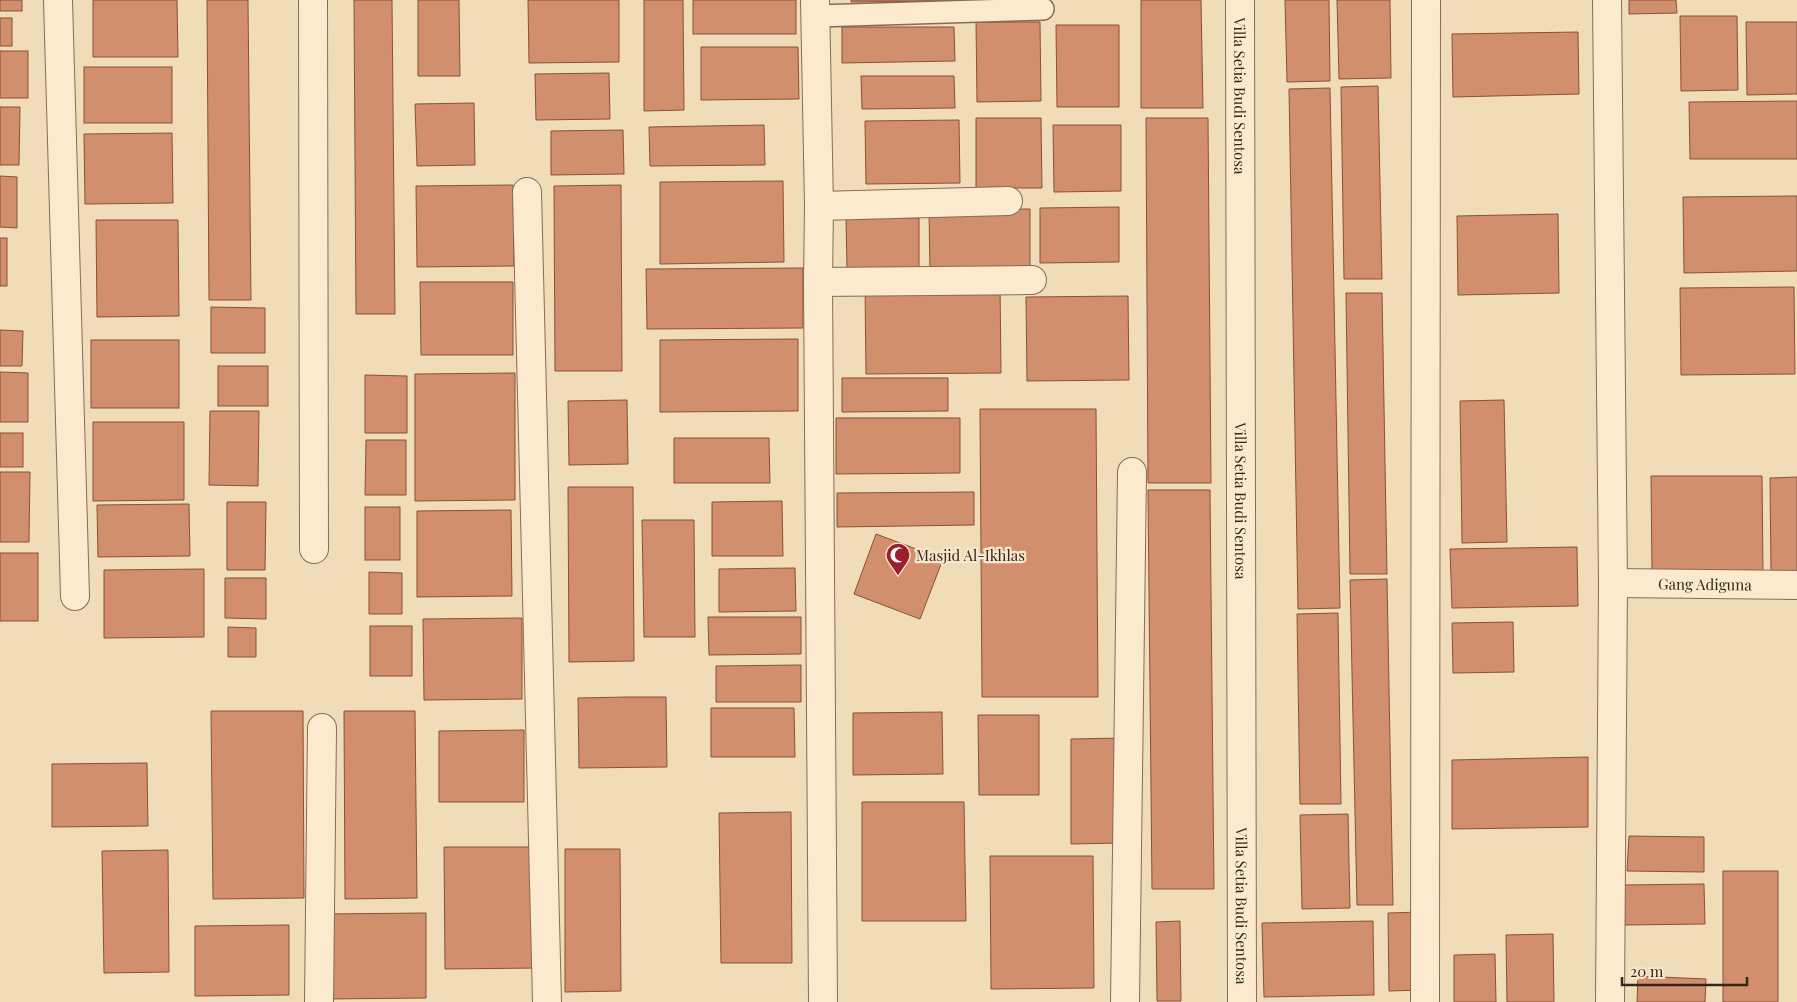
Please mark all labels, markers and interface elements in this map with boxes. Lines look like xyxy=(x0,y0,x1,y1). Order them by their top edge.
street label: Villa Setia Budi Sentosa xyxy=(1230,17,1250,175)
street label: Villa Setia Budi Sentosa xyxy=(1231,422,1251,580)
mosque icon: Masjid Al-Ikhlas xyxy=(885,542,911,576)
place label: Masjid Al-Ikhlas xyxy=(916,545,1025,565)
street label: Gang Adiguna xyxy=(1658,573,1752,595)
street label: Villa Setia Budi Sentosa xyxy=(1232,827,1252,985)
scale bar xyxy=(1622,954,1747,986)
text: 20 m xyxy=(1630,961,1664,981)

